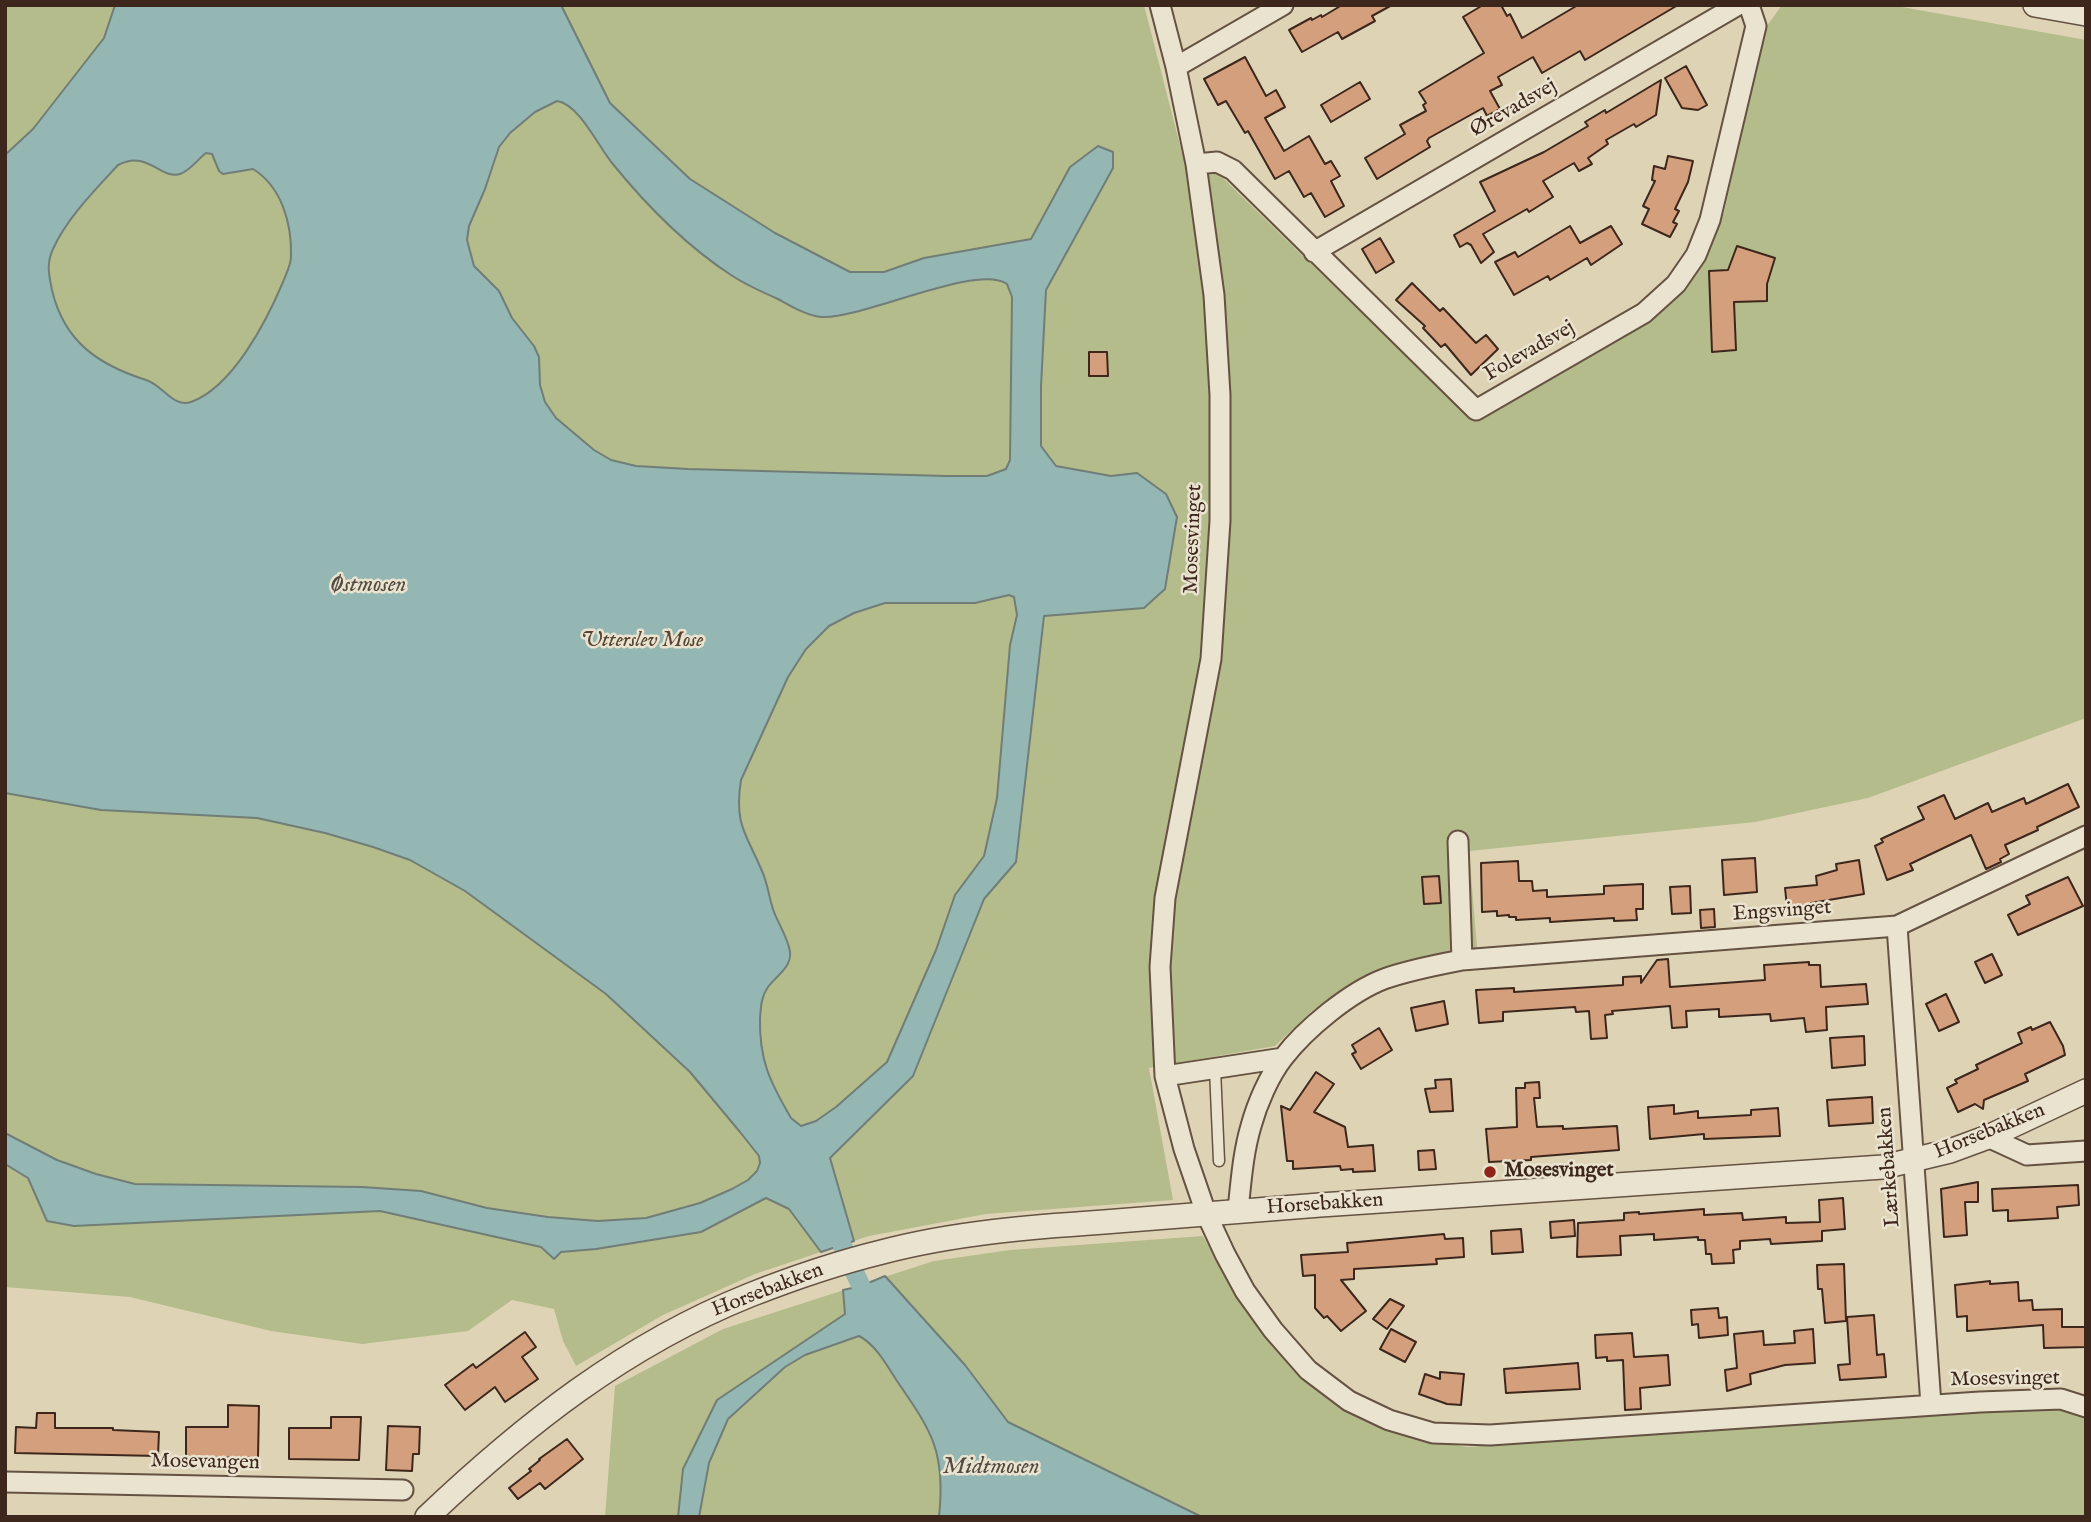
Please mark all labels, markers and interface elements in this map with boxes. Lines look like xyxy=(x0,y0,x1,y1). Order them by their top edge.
street label: Ørevadsvej xyxy=(1466,74,1562,144)
street label: Folevadsvej xyxy=(1480,316,1580,388)
street label: Mosesvinget xyxy=(1179,484,1209,594)
water label: Østmosen xyxy=(330,572,406,600)
park label: Utterslev Mose xyxy=(581,629,703,655)
street label: Engsvinget xyxy=(1732,896,1832,928)
street label: Horsebakken xyxy=(1931,1098,2049,1166)
street label: Lærkebakken xyxy=(1873,1106,1907,1228)
place label: Mosesvinget xyxy=(1504,1159,1614,1185)
marker: Mosesvinget xyxy=(1482,1164,1498,1180)
street label: Horsebakken xyxy=(1266,1188,1384,1222)
street label: Horsebakken xyxy=(709,1258,827,1324)
street label: Mosesvinget xyxy=(1950,1366,2060,1394)
street label: Mosevangen xyxy=(150,1449,260,1477)
water label: Midtmosen xyxy=(942,1454,1040,1482)

